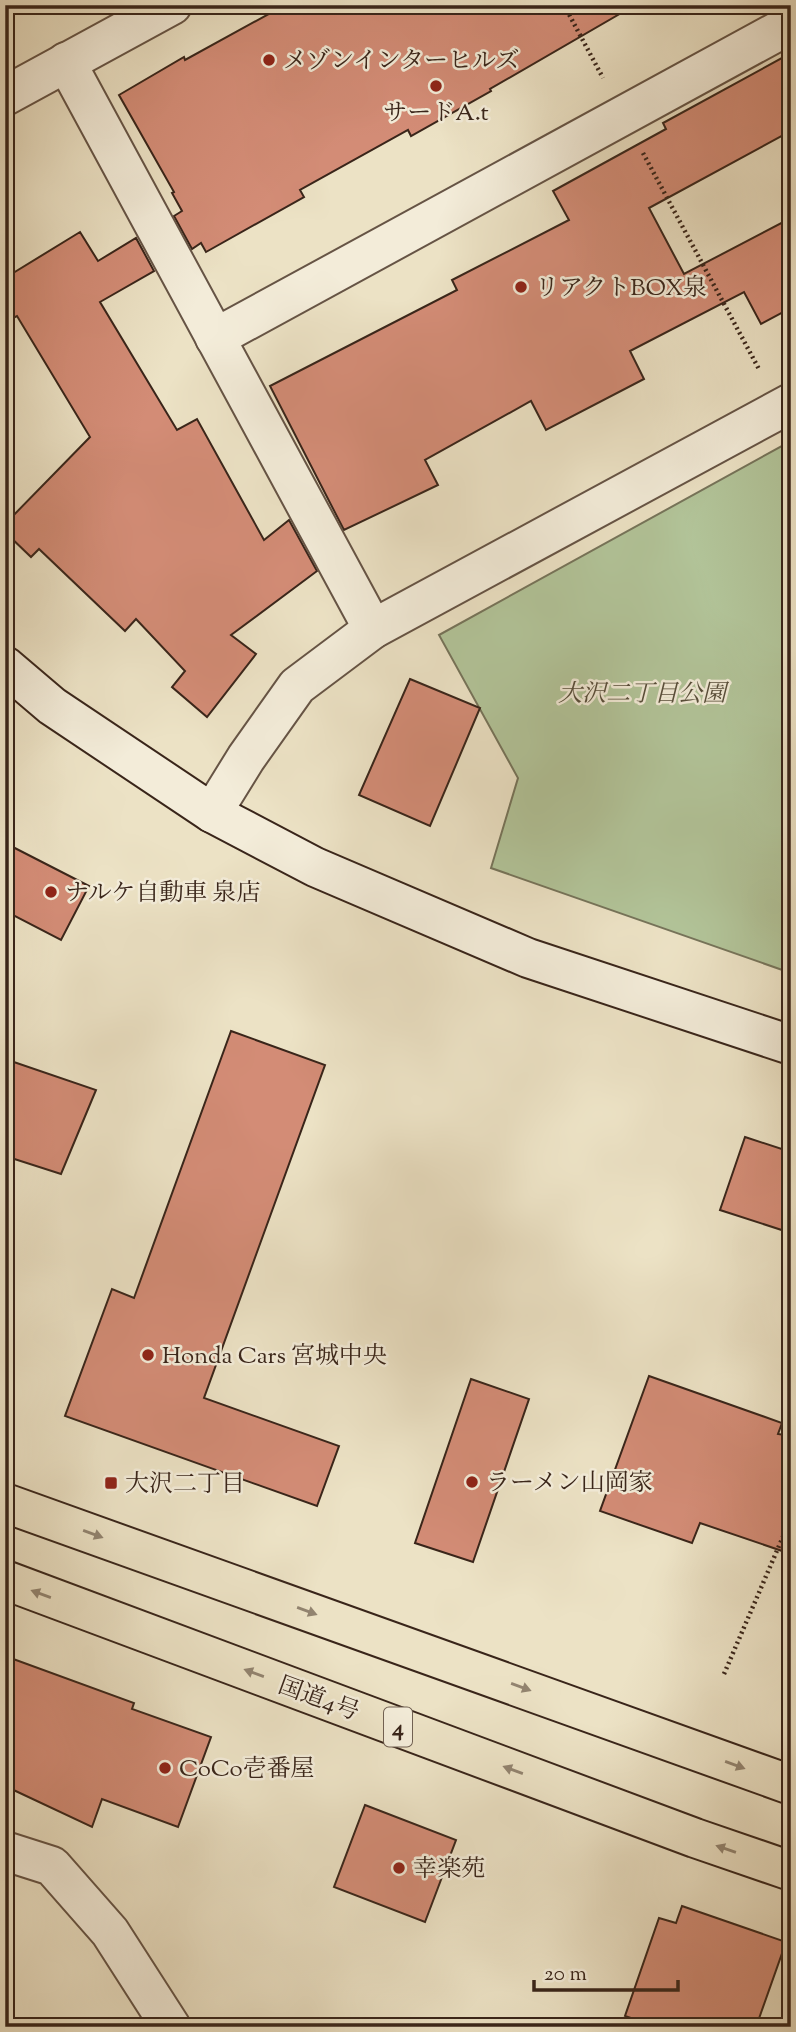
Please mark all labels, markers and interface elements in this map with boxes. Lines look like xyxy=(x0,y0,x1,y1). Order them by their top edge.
place label: メゾンインターヒルズ xyxy=(283,45,519,79)
marker: メゾンインターヒルズ xyxy=(261,52,277,68)
marker: サードA.t xyxy=(428,78,444,94)
place label: サードA.t xyxy=(383,97,489,131)
place label: リアクトBOX泉 xyxy=(535,272,707,306)
marker: リアクトBOX泉 xyxy=(513,279,529,295)
park label: 大沢二丁目公園 xyxy=(558,678,730,712)
place label: ナルケ自動車 泉店 xyxy=(65,877,260,911)
marker: ナルケ自動車 泉店 xyxy=(43,884,59,900)
place label: Honda Cars 宮城中央 xyxy=(162,1340,387,1374)
marker: Honda Cars 宮城中央 xyxy=(140,1347,156,1363)
place label: ラーメン山岡家 xyxy=(486,1467,653,1501)
place label: 大沢二丁目 xyxy=(125,1468,245,1502)
marker: ラーメン山岡家 xyxy=(464,1474,480,1490)
marker: 大沢二丁目 xyxy=(103,1475,119,1491)
one-way arrow xyxy=(82,1529,103,1540)
one-way arrow xyxy=(30,1588,51,1599)
one-way arrow xyxy=(296,1605,317,1616)
one-way arrow xyxy=(243,1668,264,1679)
street label: 国道4号 xyxy=(273,1670,364,1730)
one-way arrow xyxy=(511,1682,532,1693)
road number: 4 xyxy=(384,1708,412,1746)
place label: CoCo壱番屋 xyxy=(179,1753,315,1787)
marker: CoCo壱番屋 xyxy=(157,1760,173,1776)
one-way arrow xyxy=(724,1760,745,1771)
one-way arrow xyxy=(502,1764,523,1775)
one-way arrow xyxy=(716,1843,737,1854)
place label: 幸楽苑 xyxy=(413,1853,485,1887)
marker: 幸楽苑 xyxy=(391,1860,407,1876)
scale bar xyxy=(534,1948,677,1992)
text: 20 m xyxy=(544,1960,587,1990)

